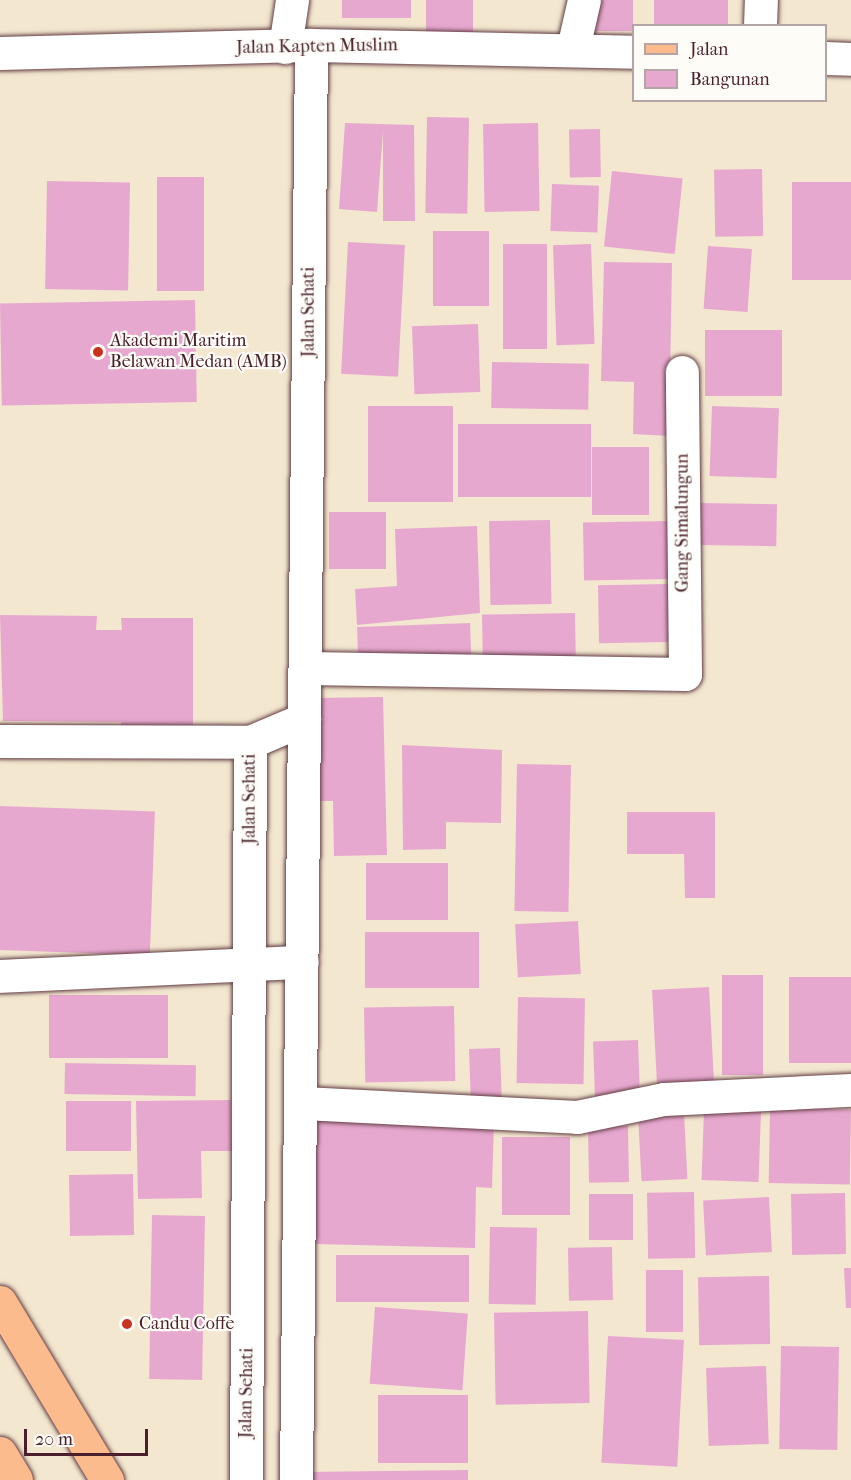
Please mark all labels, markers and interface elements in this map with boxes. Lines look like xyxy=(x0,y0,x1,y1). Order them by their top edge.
legend xyxy=(632,24,827,102)
street label: Jalan Kapten Muslim xyxy=(236,35,398,59)
text: Jalan xyxy=(690,39,728,60)
text: Bangunan xyxy=(690,69,770,90)
street label: Jalan Sehati xyxy=(298,267,320,357)
place label: Akademi Maritim Belawan Medan (AMB) xyxy=(110,331,287,374)
marker: Akademi Maritim Belawan Medan (AMB) xyxy=(91,345,105,359)
street label: Gang Simalungun xyxy=(672,454,694,592)
street label: Jalan Sehati xyxy=(239,754,261,844)
place label: Candu Coffe xyxy=(139,1313,234,1335)
marker: Candu Coffe xyxy=(120,1317,134,1331)
street label: Jalan Sehati xyxy=(235,1348,259,1438)
scale bar xyxy=(27,1417,152,1455)
text: 20 m xyxy=(35,1429,73,1450)

